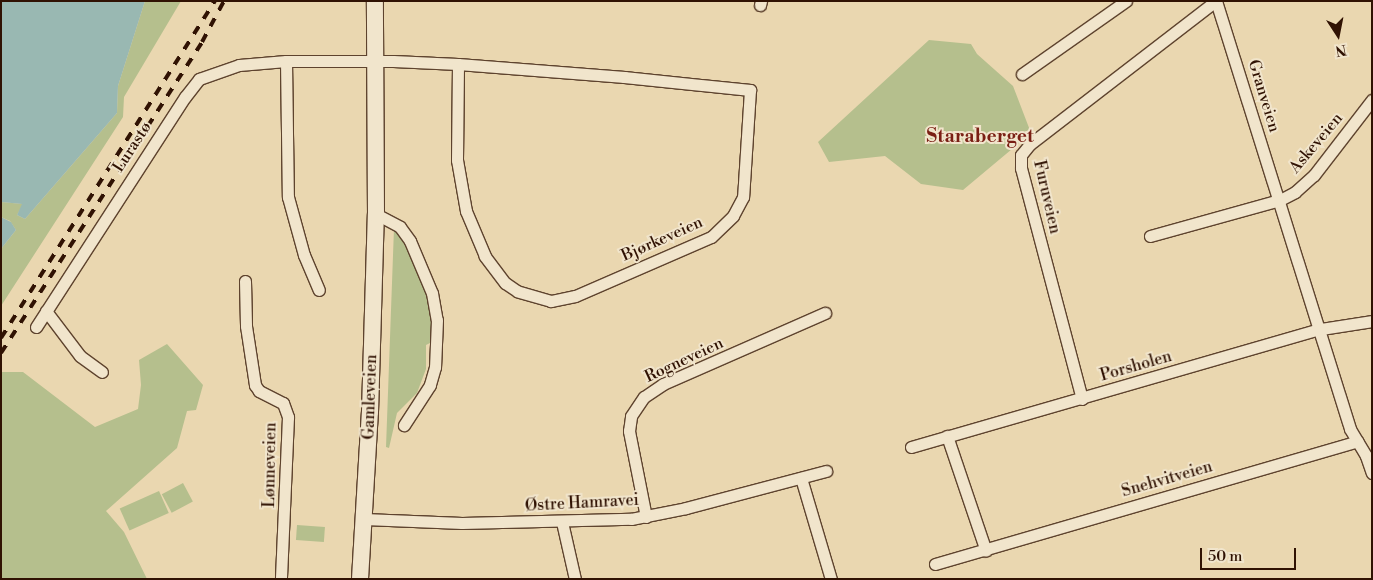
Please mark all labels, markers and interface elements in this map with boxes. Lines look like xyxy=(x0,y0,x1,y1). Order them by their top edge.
north arrow xyxy=(1313,10,1363,60)
text: N xyxy=(1334,40,1348,60)
street label: Granveien xyxy=(1244,57,1284,135)
street label: Askeveien xyxy=(1285,109,1347,177)
street label: Lurastø xyxy=(109,118,155,176)
district label: Staraberget xyxy=(926,126,1034,148)
street label: Furuveien xyxy=(1029,158,1065,236)
street label: Bjørkeveien xyxy=(618,213,706,265)
street label: Rogneveien xyxy=(642,333,726,387)
street label: Porsholen xyxy=(1098,347,1174,385)
street label: Gamleveien xyxy=(359,354,381,440)
street label: Lønneveien xyxy=(260,422,280,508)
street label: Snehvitveien xyxy=(1119,457,1215,501)
street label: Østre Hamravei xyxy=(525,490,639,516)
scale bar xyxy=(1203,538,1299,570)
text: 50 m xyxy=(1208,547,1242,566)

